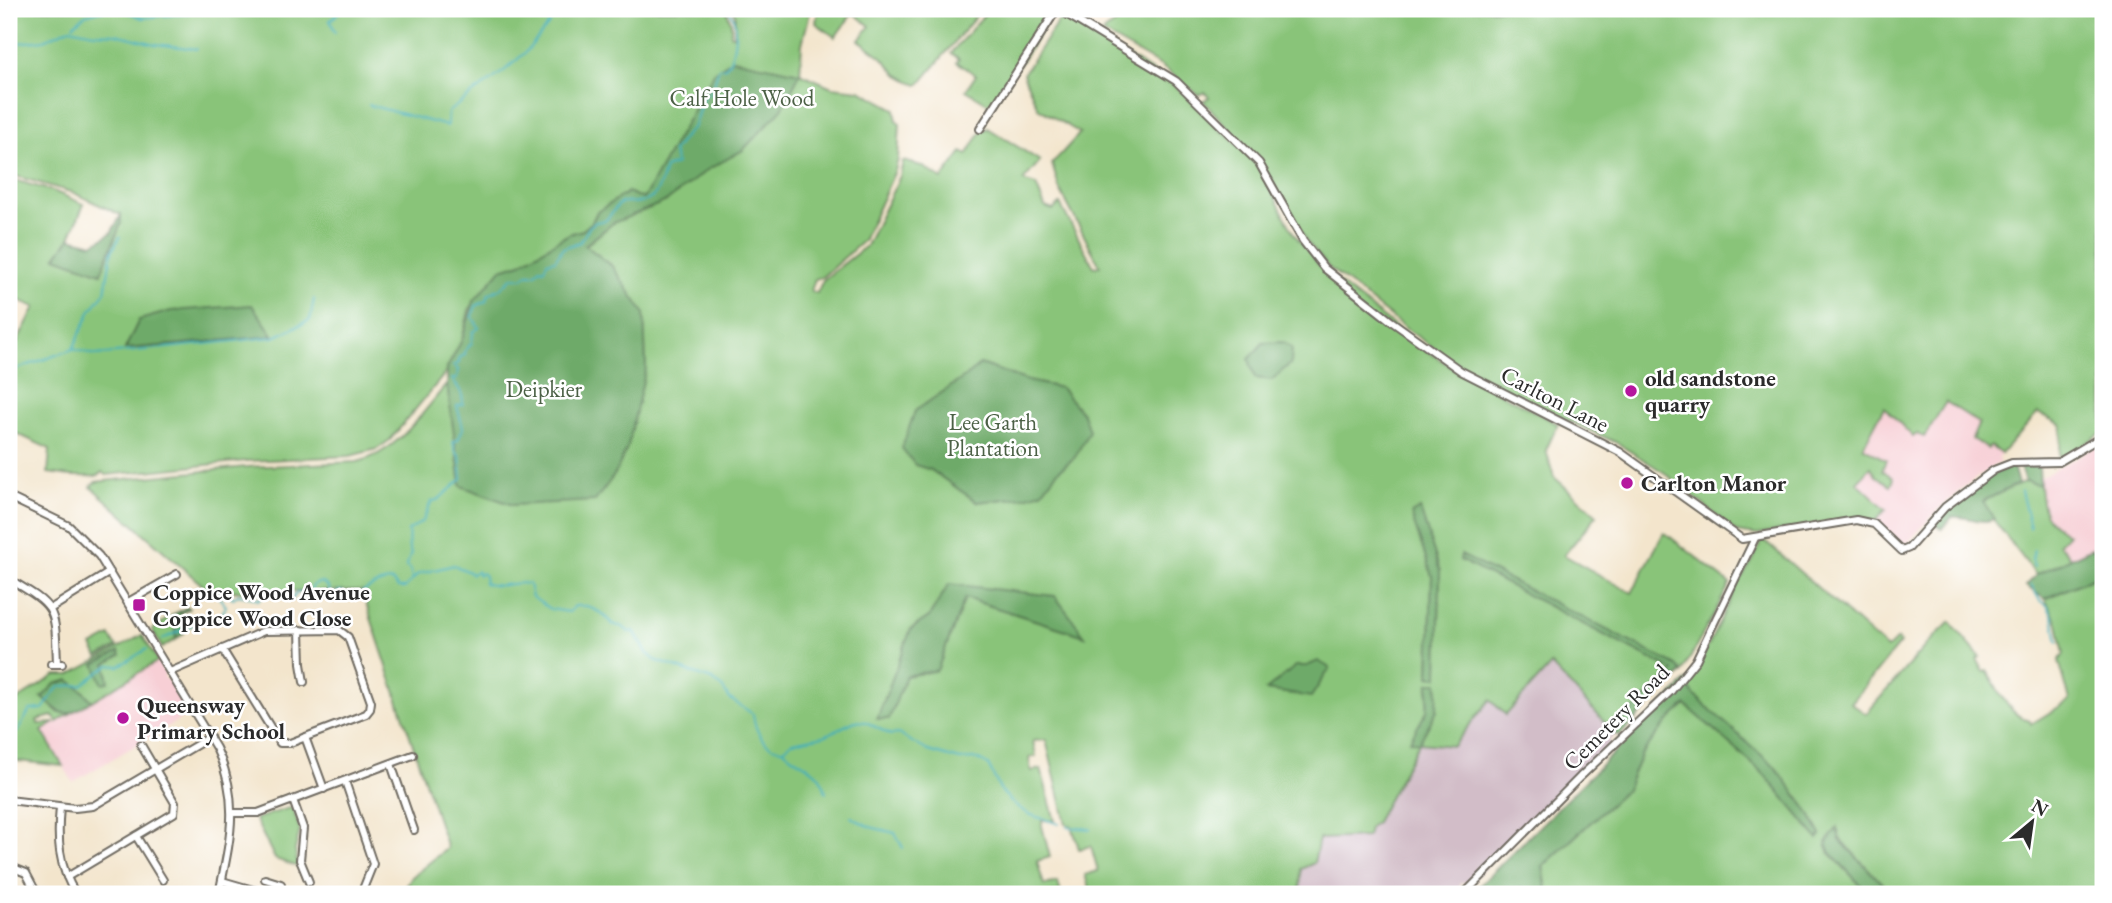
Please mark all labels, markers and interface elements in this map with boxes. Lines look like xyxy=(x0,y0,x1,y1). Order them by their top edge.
park label: Calf Hole Wood xyxy=(670,83,815,113)
street label: Carlton Lane xyxy=(1496,359,1614,439)
place label: old sandstone quarry xyxy=(1645,363,1776,419)
park label: Deipkier xyxy=(506,374,583,404)
marker: old sandstone quarry xyxy=(1623,383,1639,399)
park label: Lee Garth Plantation xyxy=(947,407,1039,463)
place label: Carlton Manor xyxy=(1641,468,1787,498)
marker: Carlton Manor xyxy=(1619,475,1635,491)
place label: Coppice Wood Avenue Coppice Wood Close xyxy=(153,577,370,633)
marker: Coppice Wood Avenue Coppice Wood Close xyxy=(131,597,147,613)
street label: Cemetery Road xyxy=(1556,657,1676,777)
place label: Queensway Primary School xyxy=(137,690,285,746)
marker: Queensway Primary School xyxy=(115,710,131,726)
north arrow xyxy=(1996,788,2066,858)
text: N xyxy=(2027,793,2053,823)

